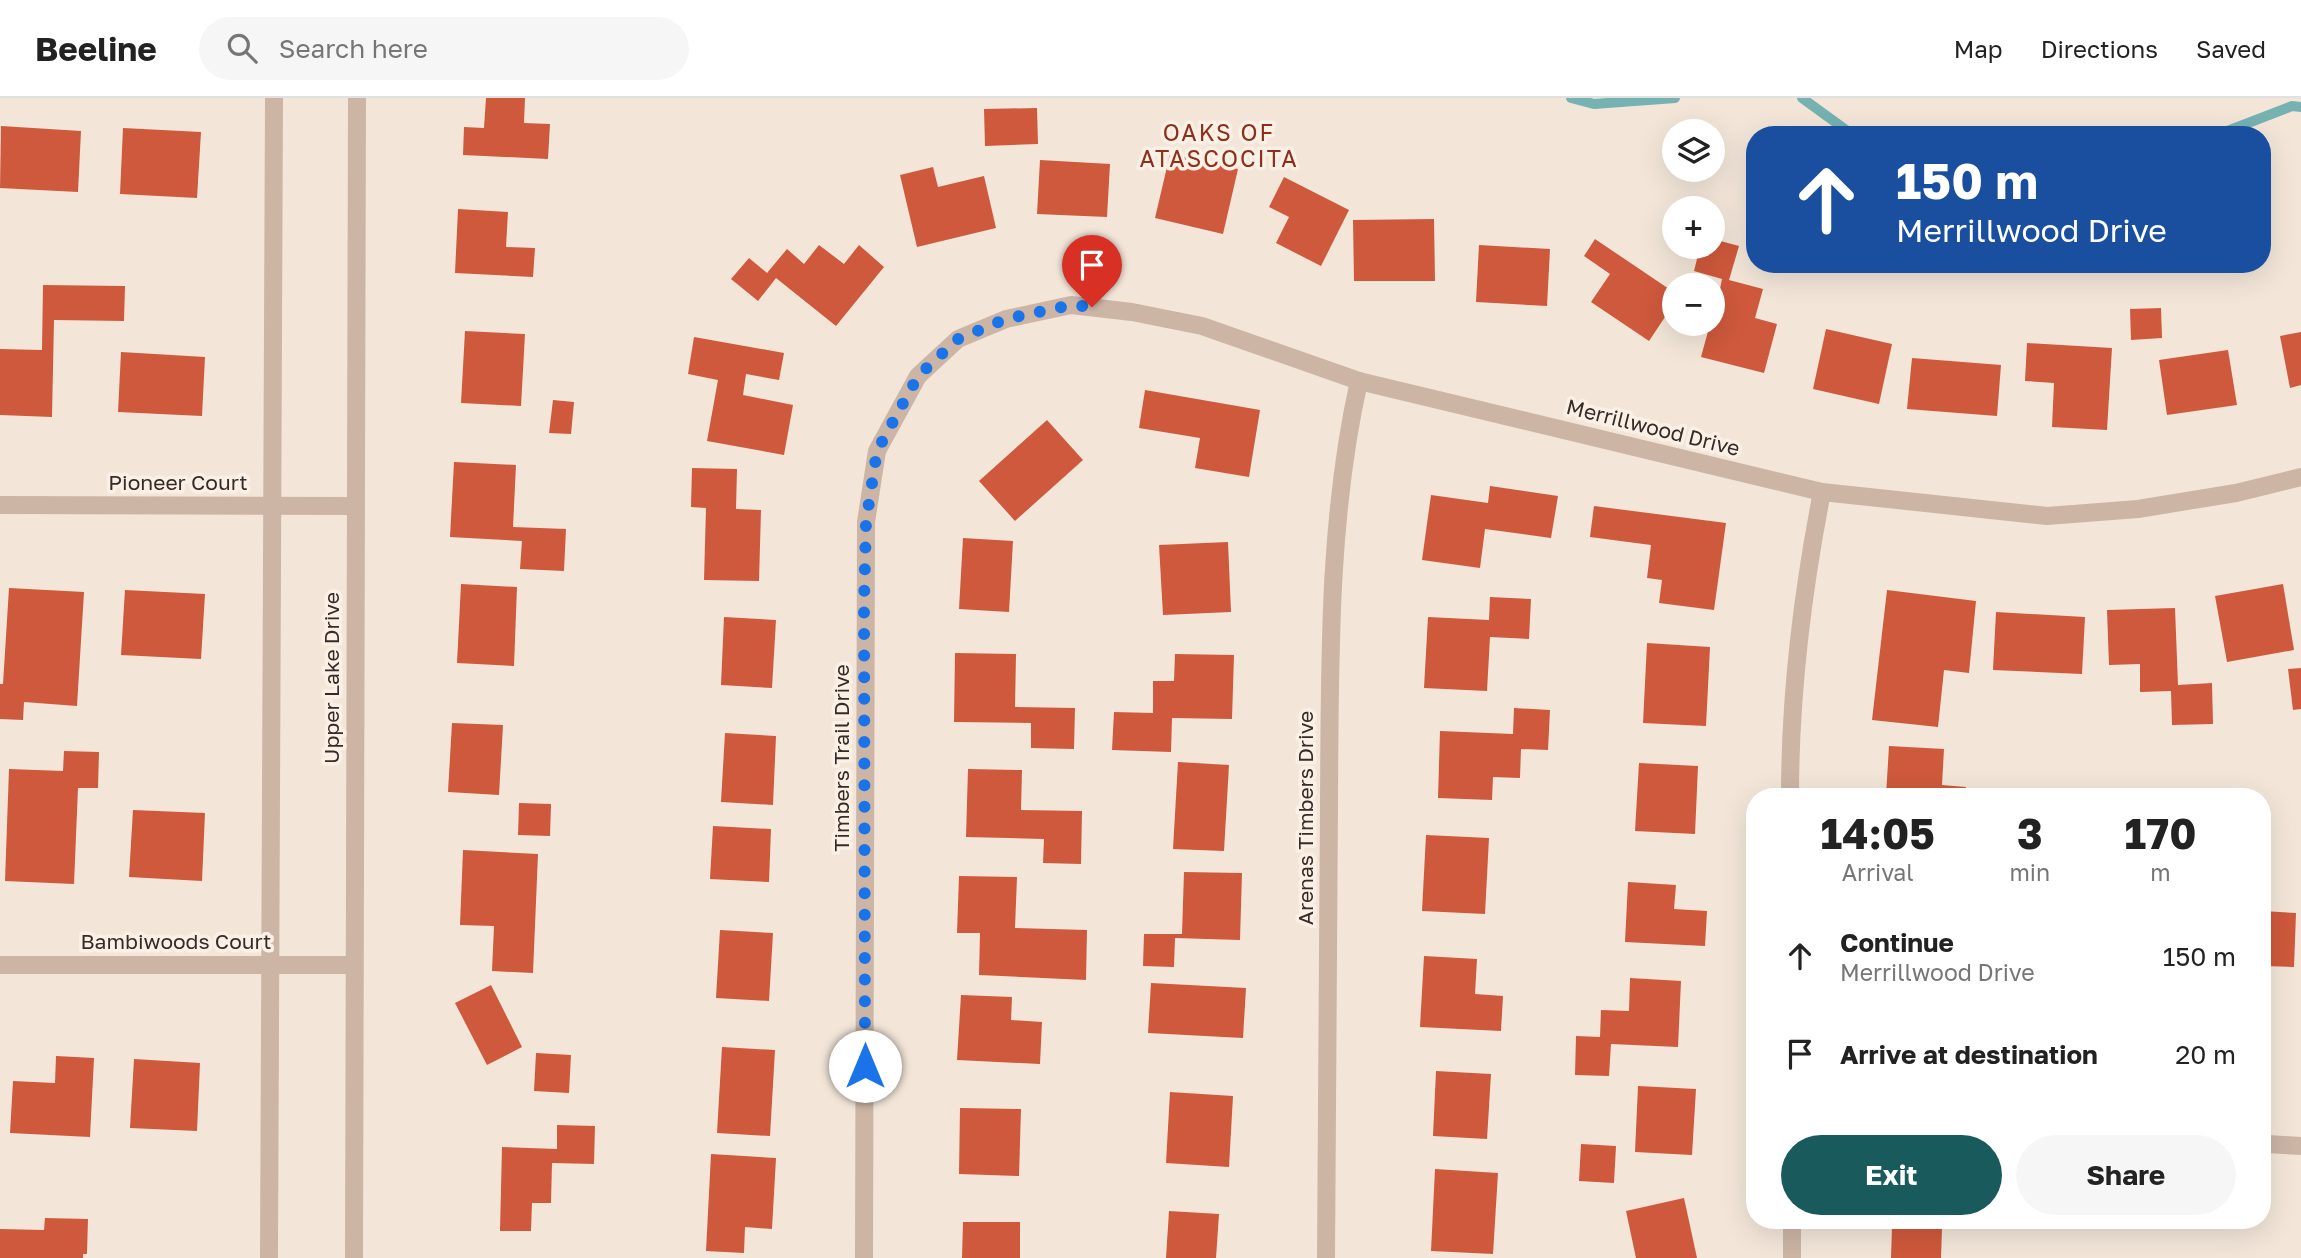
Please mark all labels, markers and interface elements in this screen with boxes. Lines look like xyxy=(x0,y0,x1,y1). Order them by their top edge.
search box xyxy=(199,17,689,80)
text: Beeline xyxy=(35,29,157,68)
icon: search xyxy=(223,29,261,67)
text: Search here xyxy=(279,33,428,64)
text: Map xyxy=(1954,34,2003,63)
text: Directions xyxy=(2041,34,2158,63)
text: Saved xyxy=(2196,34,2266,63)
district label: OAKS OF ATASCOCITA xyxy=(1139,118,1299,172)
map controls xyxy=(1662,119,1725,336)
button: layers xyxy=(1662,119,1725,182)
text: 150 m xyxy=(1896,151,2038,210)
icon: ahead xyxy=(1781,154,1872,245)
button: + xyxy=(1662,196,1725,259)
text: Merrillwood Drive xyxy=(1896,211,2167,249)
pin xyxy=(1062,235,1122,307)
icon: arrive xyxy=(1073,246,1111,284)
button: − xyxy=(1662,273,1725,336)
street label: Merrillwood Drive xyxy=(1564,393,1743,461)
street label: Pioneer Court xyxy=(108,469,248,495)
street label: Upper Lake Drive xyxy=(318,592,344,764)
street label: Timbers Trail Drive xyxy=(828,664,854,852)
street label: Arenas Timbers Drive xyxy=(1292,711,1318,925)
text: 14:05 xyxy=(1821,808,1935,858)
text: 3 xyxy=(2017,808,2043,858)
text: 170 xyxy=(2125,808,2196,858)
text: Arrival xyxy=(1842,858,1914,886)
text: min xyxy=(2009,858,2050,886)
text: m xyxy=(2150,858,2171,886)
text: Continue xyxy=(1840,927,1954,958)
street label: Bambiwoods Court xyxy=(81,928,271,954)
icon: ahead xyxy=(1781,937,1819,975)
text: 150 m xyxy=(2163,941,2236,972)
text: Merrillwood Drive xyxy=(1840,958,2035,986)
position arrow xyxy=(828,1029,902,1103)
icon: arrive xyxy=(1781,1035,1819,1073)
text: Arrive at destination xyxy=(1840,1039,2098,1070)
text: 20 m xyxy=(2175,1039,2236,1070)
button: Exit xyxy=(1781,1135,2002,1215)
button: Share xyxy=(2016,1135,2236,1215)

